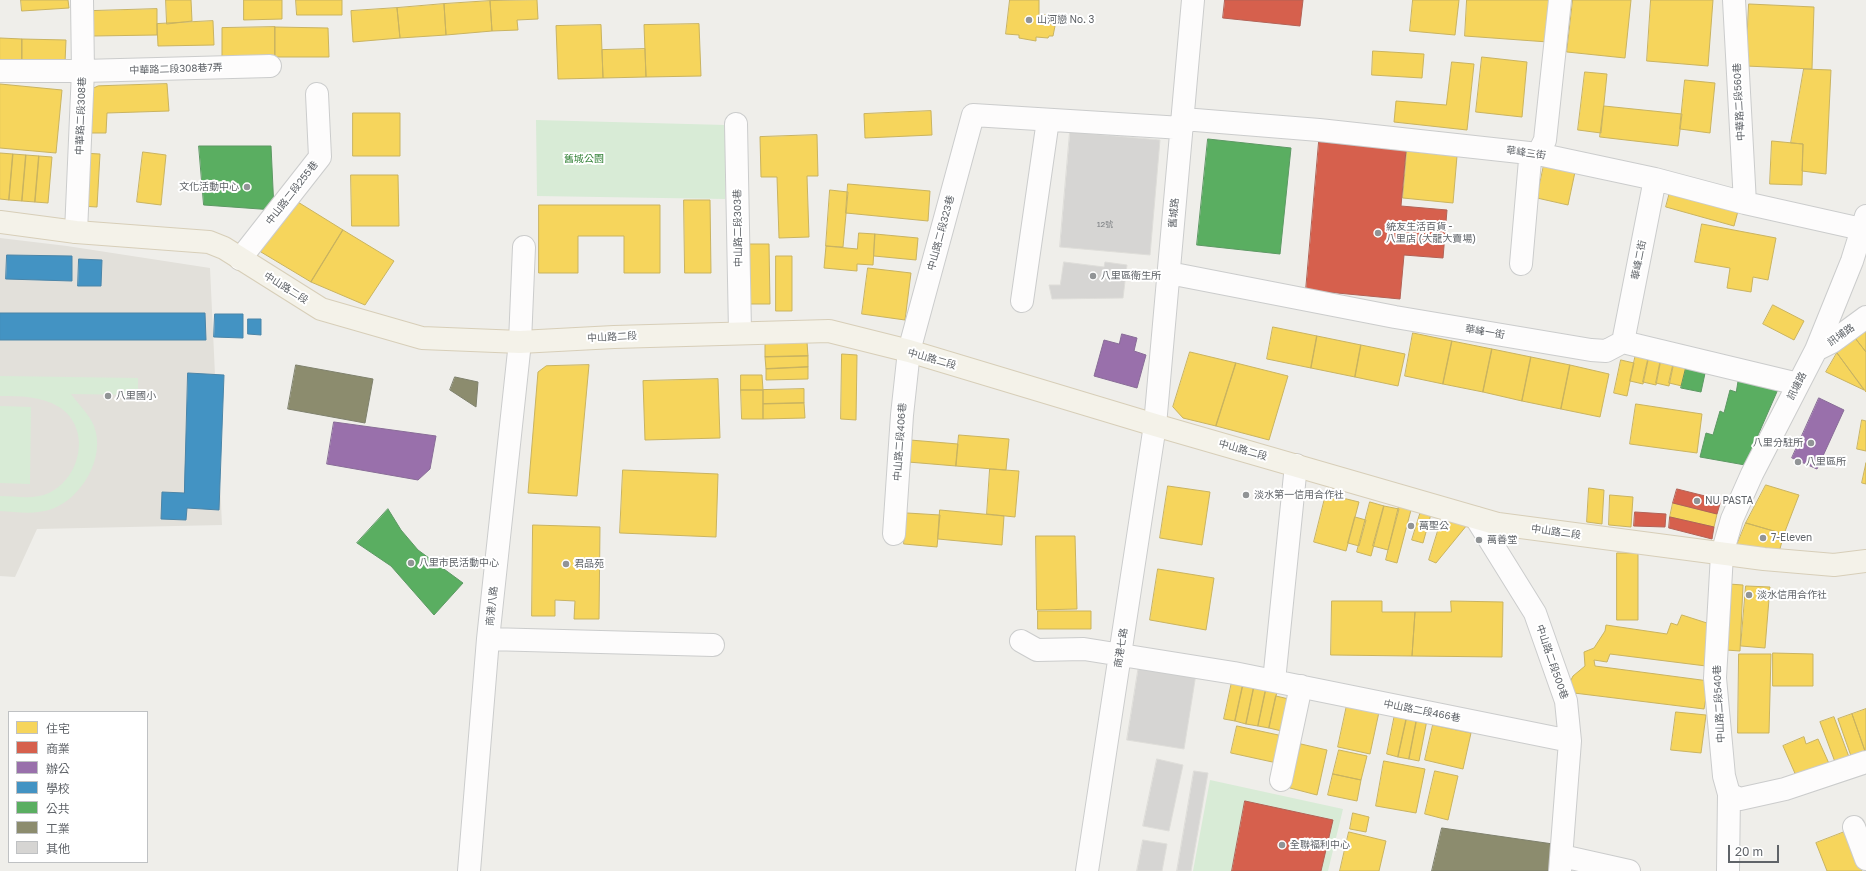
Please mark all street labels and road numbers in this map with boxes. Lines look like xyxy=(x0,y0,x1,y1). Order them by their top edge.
street label: 中華路二段308巷7弄 xyxy=(129,61,223,77)
street label: 中華路二段560巷 xyxy=(1731,63,1747,141)
street label: 中華路二段308巷 xyxy=(74,77,88,155)
street label: 華峰三街 xyxy=(1505,144,1547,162)
street label: 中山路二段255巷 xyxy=(263,159,321,227)
street label: 中山路二段303巷 xyxy=(731,189,745,267)
street label: 中山路二段323巷 xyxy=(925,194,957,272)
street label: 舊城路 xyxy=(1167,198,1181,228)
street label: 華峰二街 xyxy=(1629,239,1649,281)
street label: 中山路二段 xyxy=(262,270,310,306)
street label: 訊埔路 xyxy=(1825,321,1857,349)
street label: 華峰一街 xyxy=(1464,323,1506,341)
street label: 中山路二段 xyxy=(587,330,637,344)
street label: 中山路二段 xyxy=(906,346,958,372)
street label: 訊塘路 xyxy=(1785,370,1809,402)
street label: 中山路二段406巷 xyxy=(891,403,909,481)
street label: 中山路二段 xyxy=(1217,437,1269,463)
street label: 中山路二段 xyxy=(1530,523,1582,541)
street label: 商港八路 xyxy=(484,585,500,627)
street label: 中山路二段500巷 xyxy=(1534,623,1570,701)
street label: 商港七路 xyxy=(1112,627,1130,669)
street label: 中山路二段540巷 xyxy=(1711,665,1727,743)
street label: 中山路二段466巷 xyxy=(1382,698,1462,724)

